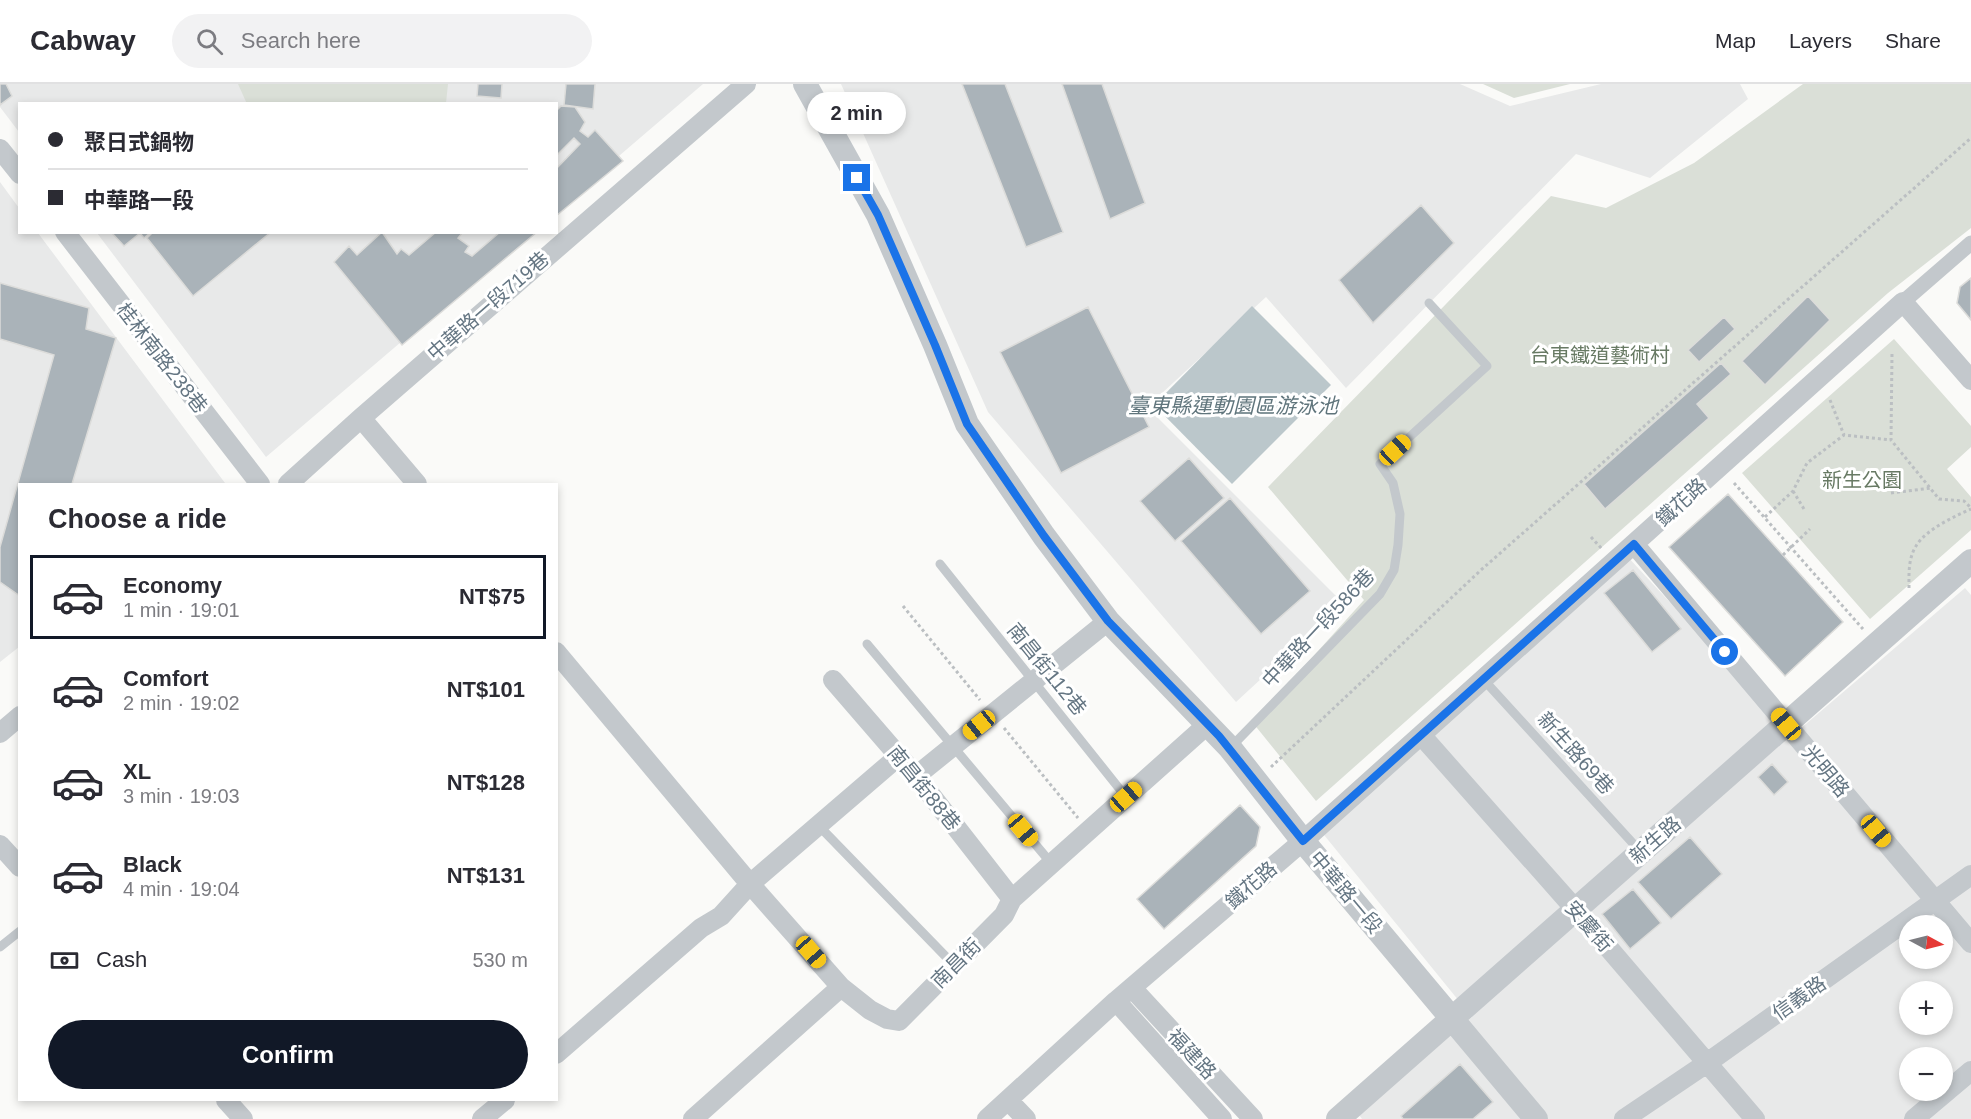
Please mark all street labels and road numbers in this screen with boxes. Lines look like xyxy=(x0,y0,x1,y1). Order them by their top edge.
street label: 中華路一段719巷 xyxy=(423,247,553,365)
street label: 桂林南路238巷 xyxy=(112,299,212,417)
street label: 鐵花路 xyxy=(1651,474,1711,530)
street label: 中華路一段586巷 xyxy=(1258,564,1378,692)
street label: 南昌街112巷 xyxy=(1003,619,1091,719)
street label: 新生路69巷 xyxy=(1534,708,1618,798)
street label: 南昌街88巷 xyxy=(883,741,965,835)
street label: 光明路 xyxy=(1798,741,1854,801)
street label: 新生路 xyxy=(1625,812,1685,868)
street label: 中華路一段 xyxy=(1305,847,1387,937)
street label: 鐵花路 xyxy=(1221,857,1281,913)
street label: 安慶街 xyxy=(1561,896,1617,956)
street label: 南昌街 xyxy=(927,934,985,992)
street label: 信義路 xyxy=(1768,972,1830,1024)
street label: 福建路 xyxy=(1163,1025,1221,1083)

